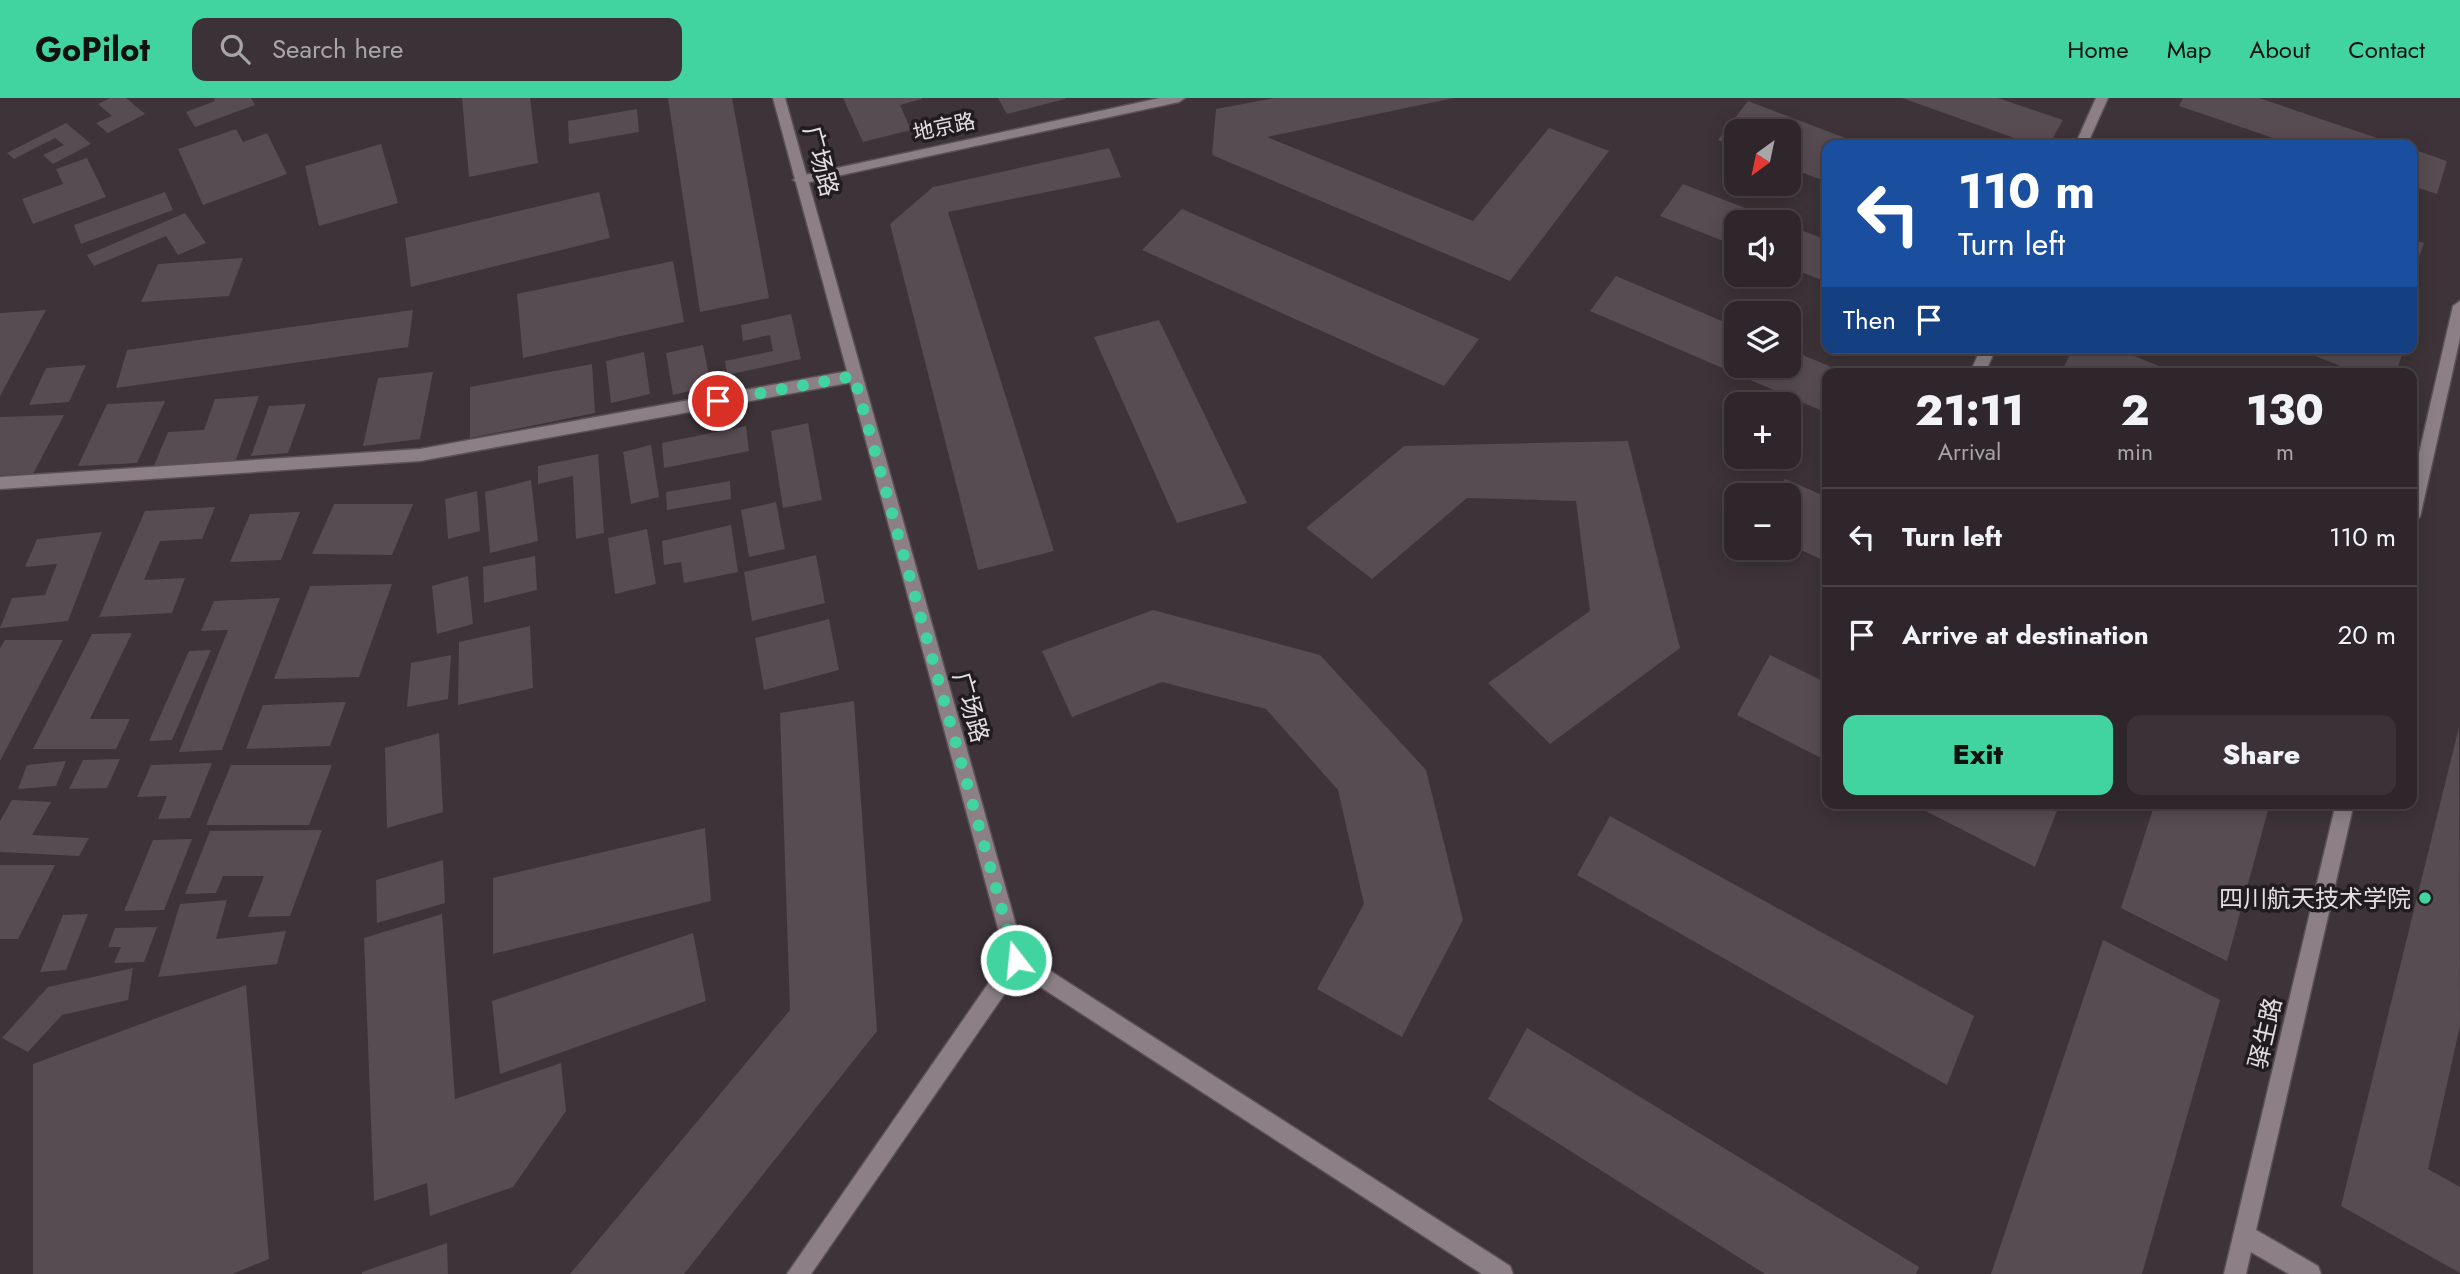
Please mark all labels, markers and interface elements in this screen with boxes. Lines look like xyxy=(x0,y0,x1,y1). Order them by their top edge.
search box xyxy=(192,18,682,81)
text: GoPilot xyxy=(35,26,150,73)
icon: search xyxy=(216,30,254,68)
text: Search here xyxy=(272,30,403,68)
text: Home xyxy=(2067,32,2129,67)
text: Map xyxy=(2167,32,2211,67)
text: About xyxy=(2249,32,2310,67)
text: Contact xyxy=(2348,32,2425,67)
street label: 地京路 xyxy=(910,106,978,148)
north arrow xyxy=(1724,119,1801,196)
map controls xyxy=(1724,119,1801,560)
street label: 广场路 xyxy=(795,122,847,200)
text: 110 m xyxy=(1958,156,2095,226)
icon: left xyxy=(1843,168,1934,259)
button: sound xyxy=(1724,210,1801,287)
text: Turn left xyxy=(1958,221,2065,267)
button: layers xyxy=(1724,301,1801,378)
text: Then xyxy=(1843,301,1896,339)
icon: arrive xyxy=(1910,301,1948,339)
pin xyxy=(688,371,748,431)
text: 21:11 xyxy=(1915,380,2024,441)
text: 2 xyxy=(2121,380,2149,441)
text: 130 xyxy=(2246,380,2324,441)
icon: arrive xyxy=(699,382,737,420)
button: + xyxy=(1724,392,1801,469)
text: Arrival xyxy=(1938,435,2001,469)
text: min xyxy=(2117,435,2153,469)
text: m xyxy=(2276,435,2294,469)
button: − xyxy=(1724,483,1801,560)
icon: left xyxy=(1843,518,1881,556)
text: Turn left xyxy=(1902,518,2002,556)
text: 110 m xyxy=(2329,518,2396,556)
icon: arrive xyxy=(1843,616,1881,654)
text: Arrive at destination xyxy=(1902,616,2149,654)
text: 20 m xyxy=(2338,616,2396,654)
street label: 广场路 xyxy=(944,668,998,746)
button: Exit xyxy=(1843,715,2113,795)
button: Share xyxy=(2127,715,2396,795)
place label: 四川航天技术学院 xyxy=(2219,881,2411,916)
marker: 四川航天技术学院 xyxy=(2417,890,2433,906)
position arrow xyxy=(979,923,1053,997)
street label: 驿生路 xyxy=(2240,994,2290,1072)

